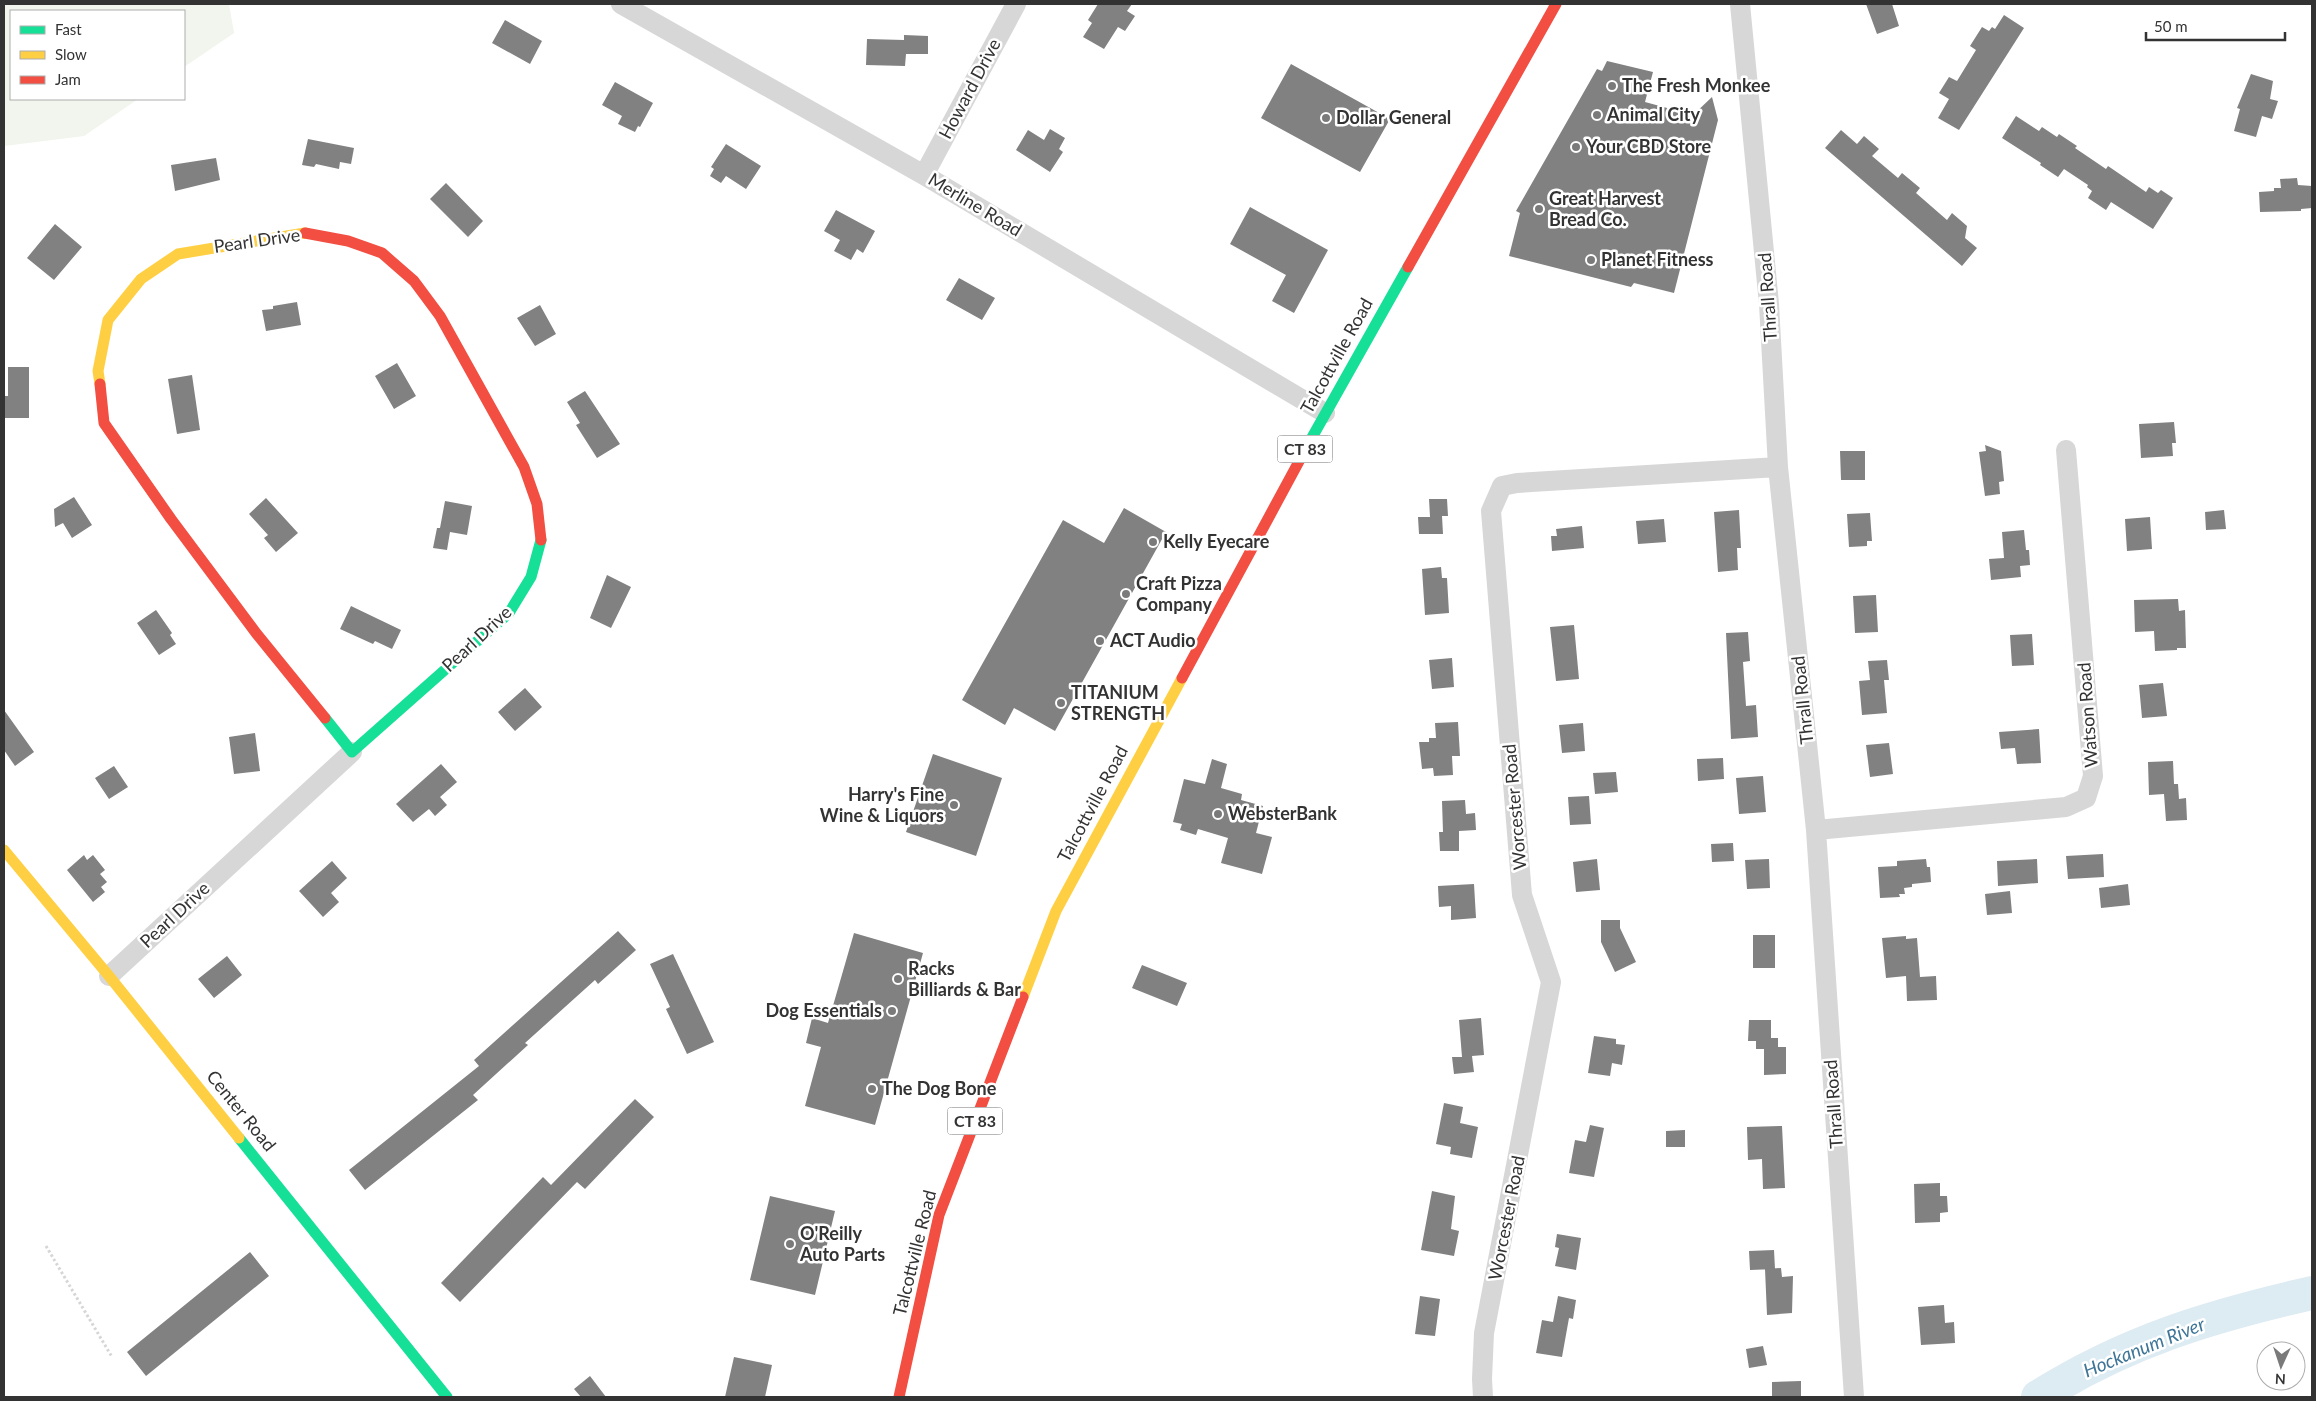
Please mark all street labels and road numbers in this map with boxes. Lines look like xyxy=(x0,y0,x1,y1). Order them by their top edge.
street label: Howard Drive xyxy=(934,35,1005,142)
street label: Merline Road xyxy=(925,168,1026,241)
street label: Pearl Drive xyxy=(212,223,302,257)
street label: Thrall Road xyxy=(1753,252,1781,342)
street label: Talcottville Road xyxy=(1295,294,1377,417)
road number: CT 83 xyxy=(1278,436,1332,462)
street label: Pearl Drive xyxy=(437,601,516,676)
street label: Thrall Road xyxy=(1786,655,1818,745)
street label: Watson Road xyxy=(2072,662,2102,768)
street label: Talcottville Road xyxy=(1052,742,1132,866)
street label: Worcester Road xyxy=(1498,743,1530,871)
street label: Pearl Drive xyxy=(135,877,214,952)
street label: Thrall Road xyxy=(1819,1059,1847,1149)
street label: Center Road xyxy=(202,1065,281,1155)
road number: CT 83 xyxy=(948,1108,1002,1134)
street label: Worcester Road xyxy=(1483,1154,1529,1282)
street label: Talcottville Road xyxy=(888,1188,940,1318)

